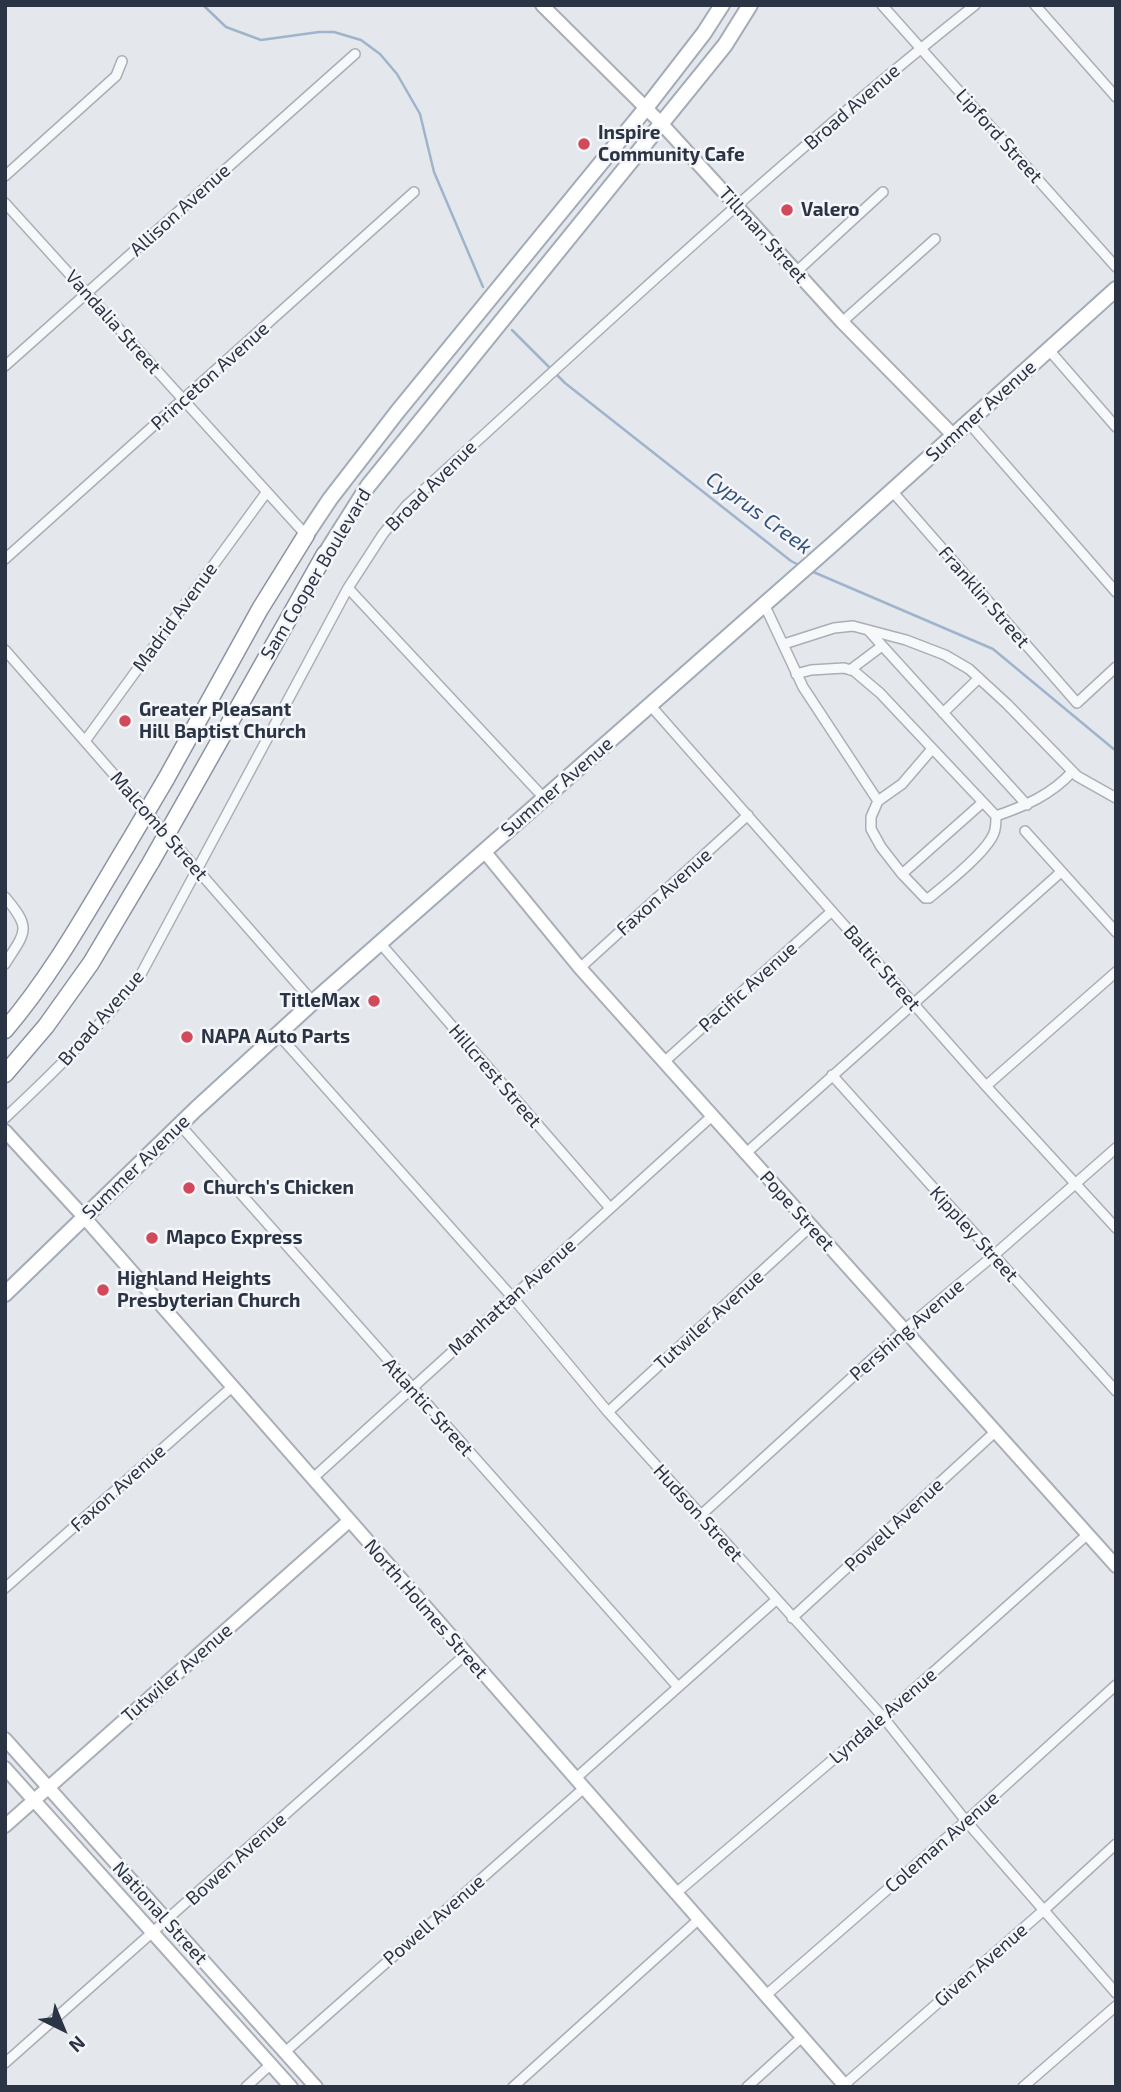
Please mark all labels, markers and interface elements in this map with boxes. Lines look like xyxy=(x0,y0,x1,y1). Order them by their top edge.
street label: Broad Avenue xyxy=(800,59,904,155)
street label: Lipford Street xyxy=(951,84,1047,188)
place label: Inspire Community Cafe xyxy=(598,122,745,166)
marker: Inspire Community Cafe xyxy=(576,136,592,152)
street label: Allison Avenue xyxy=(125,159,235,261)
street label: Tillman Street xyxy=(714,182,812,288)
place label: Valero xyxy=(801,199,860,221)
marker: Valero xyxy=(779,202,795,218)
street label: Vandalia Street xyxy=(60,265,166,379)
street label: Princeton Avenue xyxy=(146,317,274,435)
street label: Summer Avenue xyxy=(921,356,1041,466)
street label: Broad Avenue xyxy=(381,436,481,536)
water label: Cyprus Creek xyxy=(701,466,817,560)
street label: Sam Cooper Boulevard xyxy=(256,484,376,664)
street label: Franklin Street xyxy=(934,542,1034,652)
street label: Madrid Avenue xyxy=(128,558,222,676)
place label: Greater Pleasant Hill Baptist Church xyxy=(139,699,306,743)
marker: Greater Pleasant Hill Baptist Church xyxy=(117,713,133,729)
street label: Summer Avenue xyxy=(497,732,617,842)
street label: Malcomb Street xyxy=(105,767,213,885)
street label: Faxon Avenue xyxy=(612,843,716,941)
street label: Baltic Street xyxy=(839,921,925,1015)
street label: Pacific Avenue xyxy=(694,937,802,1037)
street label: Broad Avenue xyxy=(53,966,149,1070)
place label: TitleMax xyxy=(280,990,360,1012)
marker: TitleMax xyxy=(366,993,382,1009)
street label: Hillcrest Street xyxy=(444,1020,546,1132)
place label: NAPA Auto Parts xyxy=(201,1026,350,1048)
marker: NAPA Auto Parts xyxy=(179,1029,195,1045)
street label: Summer Avenue xyxy=(78,1110,194,1224)
street label: Pope Street xyxy=(755,1166,839,1256)
place label: Church's Chicken xyxy=(203,1177,354,1199)
marker: Church's Chicken xyxy=(181,1180,197,1196)
street label: Kippley Street xyxy=(925,1181,1023,1287)
place label: Mapco Express xyxy=(166,1227,302,1249)
marker: Mapco Express xyxy=(144,1230,160,1246)
street label: Manhattan Avenue xyxy=(444,1234,580,1360)
street label: Tutwiler Avenue xyxy=(650,1265,768,1375)
place label: Highland Heights Presbyterian Church xyxy=(117,1268,301,1312)
street label: Pershing Avenue xyxy=(845,1274,969,1386)
marker: Highland Heights Presbyterian Church xyxy=(95,1282,111,1298)
street label: Atlantic Street xyxy=(378,1353,478,1461)
street label: Faxon Avenue xyxy=(66,1439,170,1537)
street label: Hudson Street xyxy=(648,1460,748,1566)
street label: Powell Avenue xyxy=(840,1473,948,1577)
street label: North Holmes Street xyxy=(359,1535,493,1683)
street label: Tutwiler Avenue xyxy=(117,1619,237,1727)
street label: Lyndale Avenue xyxy=(825,1663,941,1769)
street label: Coleman Avenue xyxy=(880,1786,1004,1898)
street label: Bowen Avenue xyxy=(181,1808,291,1910)
street label: National Street xyxy=(108,1857,212,1969)
street label: Powell Avenue xyxy=(379,1870,489,1970)
street label: Given Avenue xyxy=(930,1918,1032,2012)
north arrow xyxy=(28,1994,98,2064)
text: N xyxy=(65,2032,91,2058)

